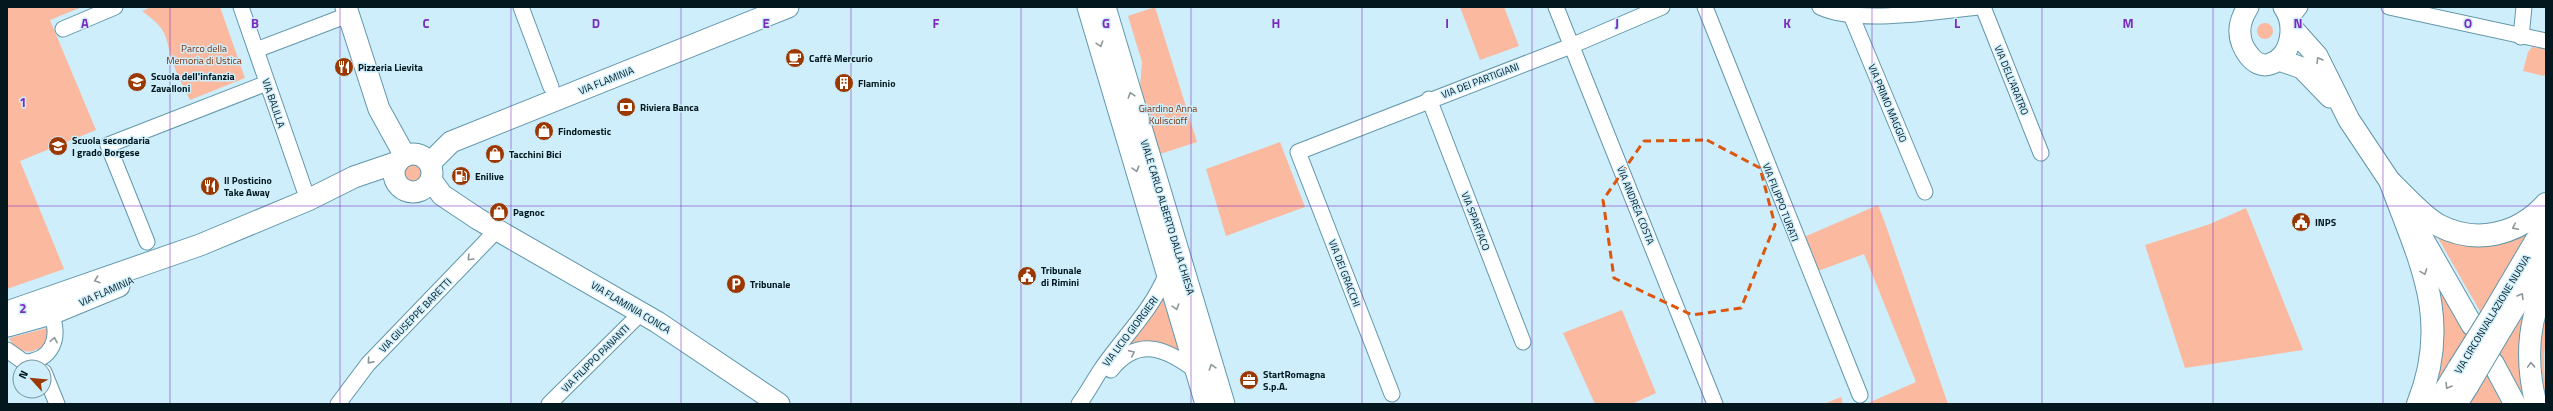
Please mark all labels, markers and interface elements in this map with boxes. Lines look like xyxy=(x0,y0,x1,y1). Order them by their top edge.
text: A xyxy=(81,13,89,33)
text: B xyxy=(251,13,259,33)
text: C xyxy=(422,13,430,33)
text: D xyxy=(592,13,600,33)
text: E xyxy=(762,13,770,33)
text: F xyxy=(933,13,940,33)
text: G xyxy=(1102,13,1110,33)
text: H xyxy=(1272,13,1280,33)
text: I xyxy=(1445,13,1449,33)
text: J xyxy=(1615,13,1619,33)
text: K xyxy=(1783,13,1791,33)
text: L xyxy=(1954,13,1960,33)
text: M xyxy=(2122,13,2134,33)
text: N xyxy=(2293,13,2303,33)
text: O xyxy=(2464,13,2472,33)
park label: Parco della Memoria di Ustica xyxy=(166,41,242,68)
one-way arrow xyxy=(1095,41,1103,48)
street label: VIA DELL'ARATRO xyxy=(1991,43,2033,118)
cafe icon: Caffè Mercurio xyxy=(784,47,806,69)
place label: Caffè Mercurio xyxy=(809,51,873,66)
restaurant icon: Pizzeria Lievita xyxy=(333,56,355,78)
one-way arrow xyxy=(2316,57,2324,64)
street label: VIA DEI PARTIGIANI xyxy=(1439,59,1521,102)
place label: Pizzeria Lievita xyxy=(358,60,423,75)
street label: VIA PRIMO MAGGIO xyxy=(1864,62,1911,145)
street label: VIA FLAMINIA xyxy=(576,63,636,98)
place label: Scuola dell'infanzia Zavalloni xyxy=(151,69,235,96)
school or university icon: Scuola dell'infanzia Zavalloni xyxy=(126,71,148,93)
building icon: Flaminio xyxy=(833,72,855,94)
street label: VIA BALILLA xyxy=(258,76,289,130)
place label: Flaminio xyxy=(858,76,896,91)
one-way arrow xyxy=(1127,91,1136,98)
text: 1 xyxy=(19,92,27,112)
bank icon: Riviera Banca xyxy=(615,96,637,118)
place label: Riviera Banca xyxy=(640,100,699,115)
park label: Giardino Anna Kuliscioff xyxy=(1139,101,1197,128)
shop icon: Findomestic xyxy=(533,120,555,142)
place label: Findomestic xyxy=(558,124,612,139)
place label: Scuola secondaria I grado Borgese xyxy=(72,133,150,160)
school or university icon: Scuola secondaria I grado Borgese xyxy=(47,135,69,157)
street label: VIALE CARLO ALBERTO DALLA CHIESA xyxy=(1137,138,1198,297)
shop icon: Tacchini Bici xyxy=(484,143,506,165)
place label: Tacchini Bici xyxy=(509,147,562,162)
street label: VIA FILIPPO TURATI xyxy=(1759,161,1802,244)
street label: VIA ANDREA COSTA xyxy=(1613,164,1658,247)
fuel station icon: Enilive xyxy=(450,165,472,187)
one-way arrow xyxy=(1131,165,1140,172)
place label: Enilive xyxy=(475,169,504,184)
place label: Il Posticino Take Away xyxy=(224,173,272,200)
restaurant icon: Il Posticino Take Away xyxy=(199,175,221,197)
street label: VIA SPARTACO xyxy=(1457,190,1494,253)
shop icon: Pagnoc xyxy=(488,201,510,223)
place label: Pagnoc xyxy=(513,205,545,220)
public building icon: INPS xyxy=(2290,211,2312,233)
place label: INPS xyxy=(2315,215,2337,230)
one-way arrow xyxy=(2512,222,2520,230)
street label: VIA DEI GRACCHI xyxy=(1325,237,1364,309)
street label: VIA CIRCONVALLAZIONE NUOVA xyxy=(2451,252,2534,377)
one-way arrow xyxy=(467,253,475,261)
place label: Tribunale di Rimini xyxy=(1041,263,1081,290)
public building icon: Tribunale di Rimini xyxy=(1016,265,1038,287)
one-way arrow xyxy=(2419,268,2428,275)
street label: VIA FLAMINIA xyxy=(76,273,136,310)
parking icon: Tribunale xyxy=(725,273,747,295)
one-way arrow xyxy=(94,275,101,284)
street label: VIA GIUSEPPE BARETTI xyxy=(376,275,455,356)
place label: Tribunale xyxy=(750,277,790,292)
street label: VIA FLAMINIA CONCA xyxy=(588,278,674,337)
street label: VIA LICIO GIORGIERI xyxy=(1099,293,1162,370)
one-way arrow xyxy=(2517,293,2524,300)
text: 2 xyxy=(19,298,27,318)
one-way arrow xyxy=(1171,304,1180,311)
street label: VIA FILIPPO PANANTI xyxy=(558,321,633,396)
one-way arrow xyxy=(50,337,58,343)
one-way arrow xyxy=(1128,350,1135,358)
one-way arrow xyxy=(368,357,375,364)
north arrow xyxy=(12,359,52,399)
one-way arrow xyxy=(2527,362,2535,368)
one-way arrow xyxy=(1208,363,1217,370)
text: N xyxy=(14,367,32,381)
place label: StartRomagna S.p.A. xyxy=(1263,367,1325,394)
office icon: StartRomagna S.p.A. xyxy=(1238,369,1260,391)
one-way arrow xyxy=(2445,382,2453,389)

